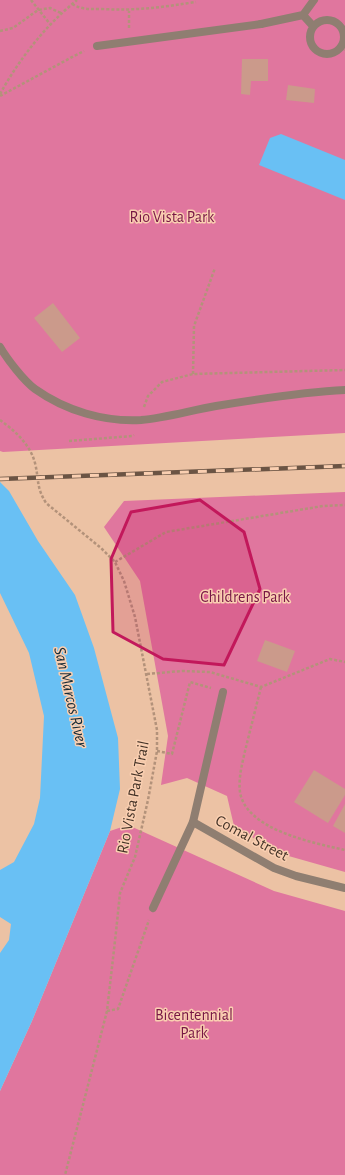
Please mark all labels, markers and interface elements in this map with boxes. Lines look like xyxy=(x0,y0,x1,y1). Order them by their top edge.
park label: Rio Vista Park xyxy=(130,209,215,225)
park label: Childrens Park xyxy=(200,589,291,605)
water label: San Marcos River xyxy=(51,645,91,749)
street label: Rio Vista Park Trail xyxy=(114,739,152,855)
street label: Comal Street xyxy=(213,812,291,864)
park label: Bicentennial Park xyxy=(155,1007,233,1041)

